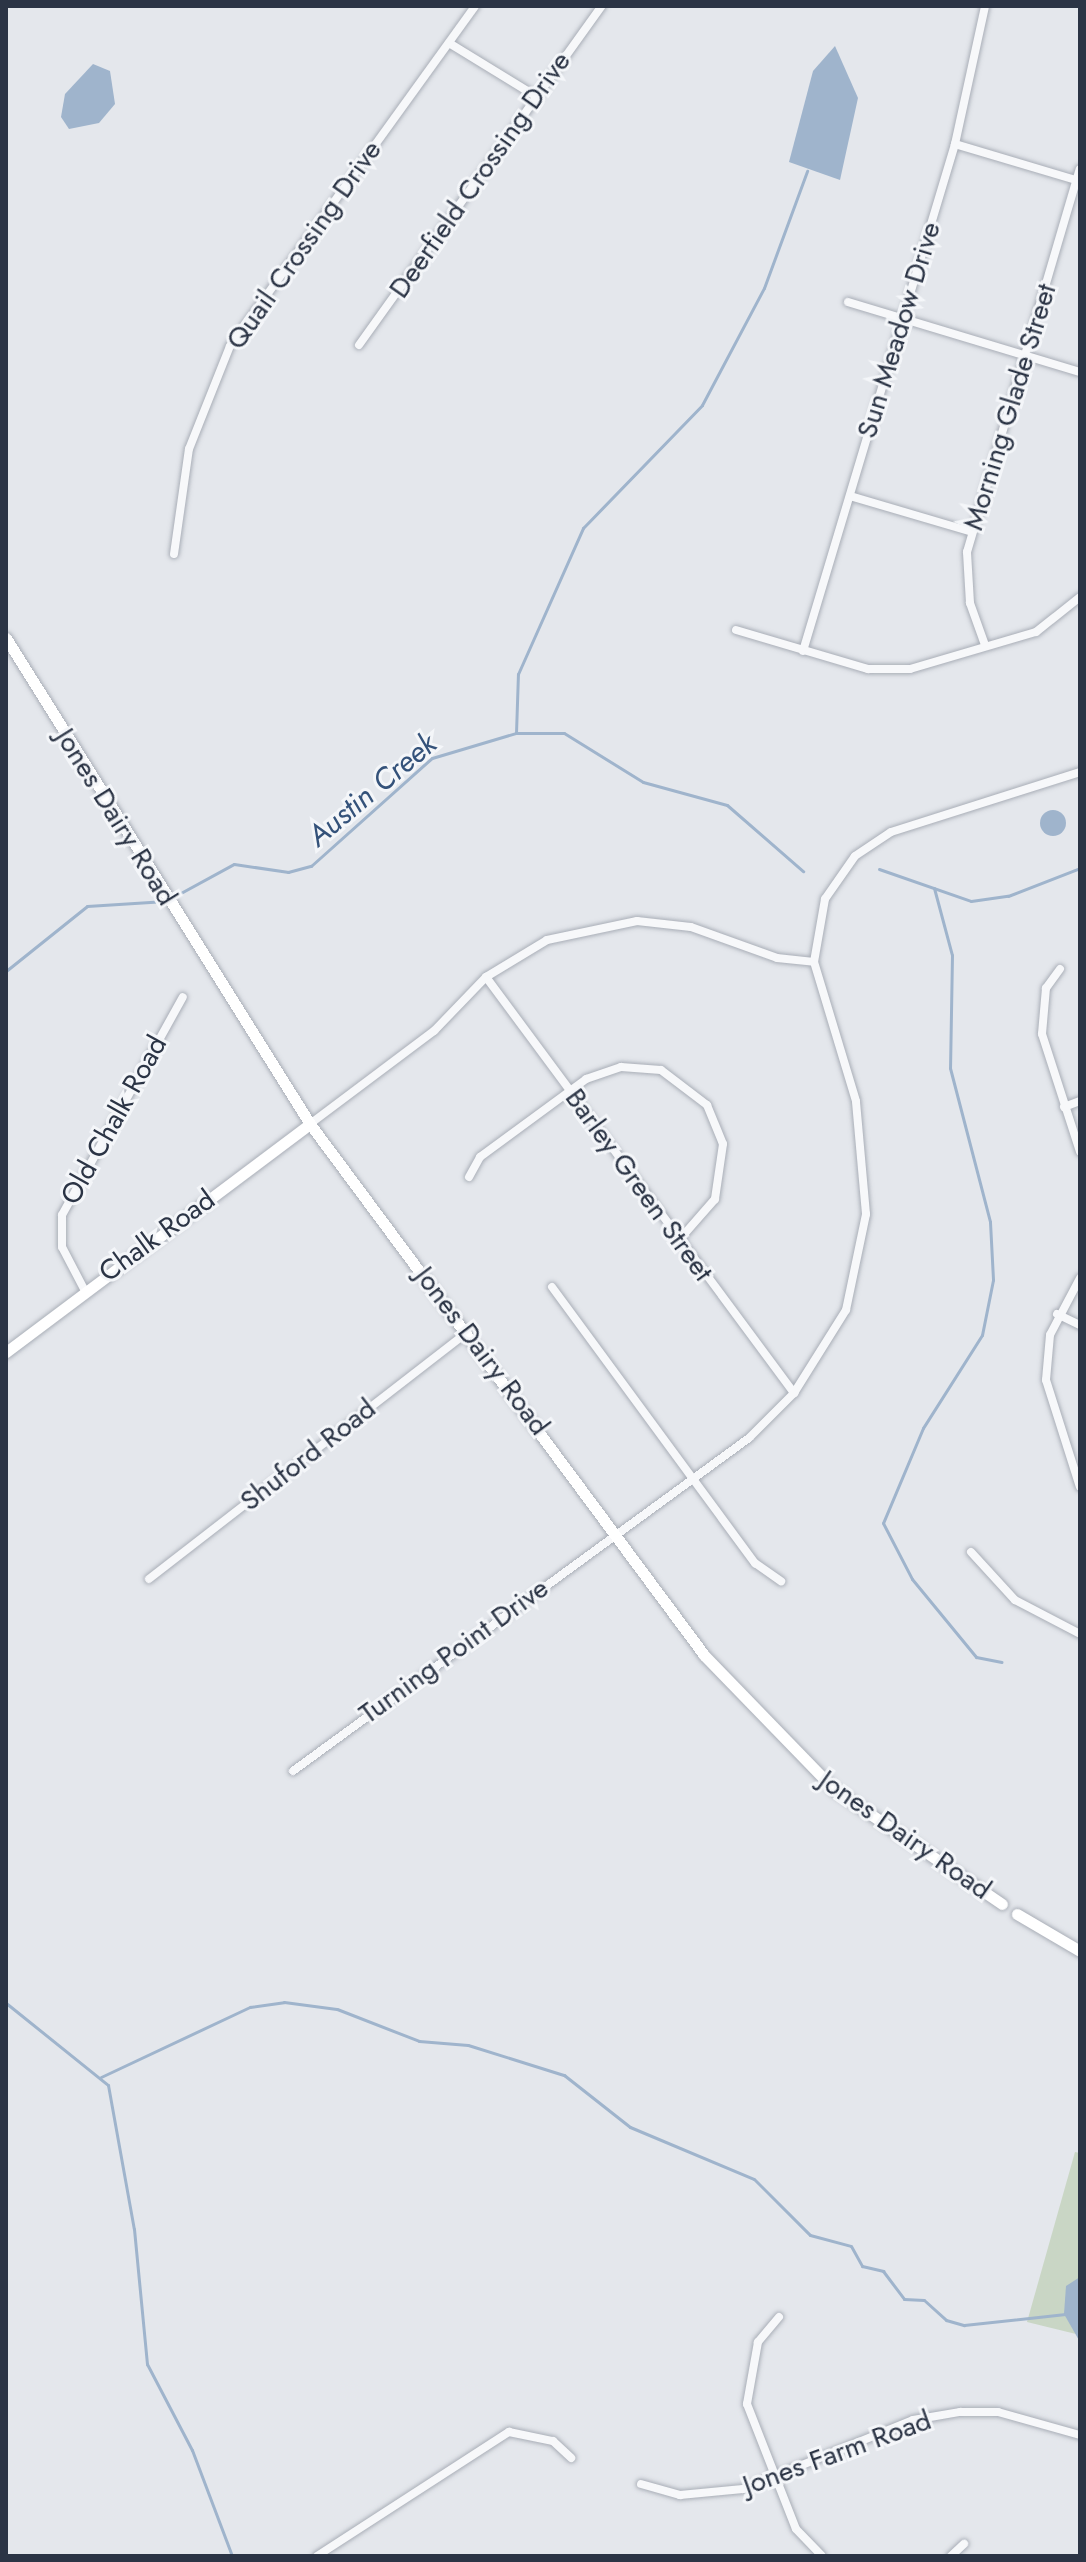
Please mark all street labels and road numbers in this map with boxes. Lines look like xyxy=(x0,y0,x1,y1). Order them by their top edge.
street label: Deerfield Crossing Drive xyxy=(382,45,578,305)
street label: Quail Crossing Drive xyxy=(219,134,389,356)
street label: Sun Meadow Drive xyxy=(850,218,948,442)
street label: Morning Glade Street xyxy=(957,280,1063,534)
street label: Jones Dairy Road xyxy=(48,722,184,912)
street label: Old Chalk Road xyxy=(54,1030,174,1210)
street label: Barley Green Street xyxy=(558,1082,720,1288)
street label: Chalk Road xyxy=(93,1183,221,1289)
street label: Jones Dairy Road xyxy=(408,1260,556,1442)
street label: Shuford Road xyxy=(234,1392,382,1518)
street label: Turning Point Drive xyxy=(353,1571,555,1731)
street label: Jones Dairy Road xyxy=(813,1763,997,1907)
street label: Jones Farm Road xyxy=(738,2403,936,2503)

